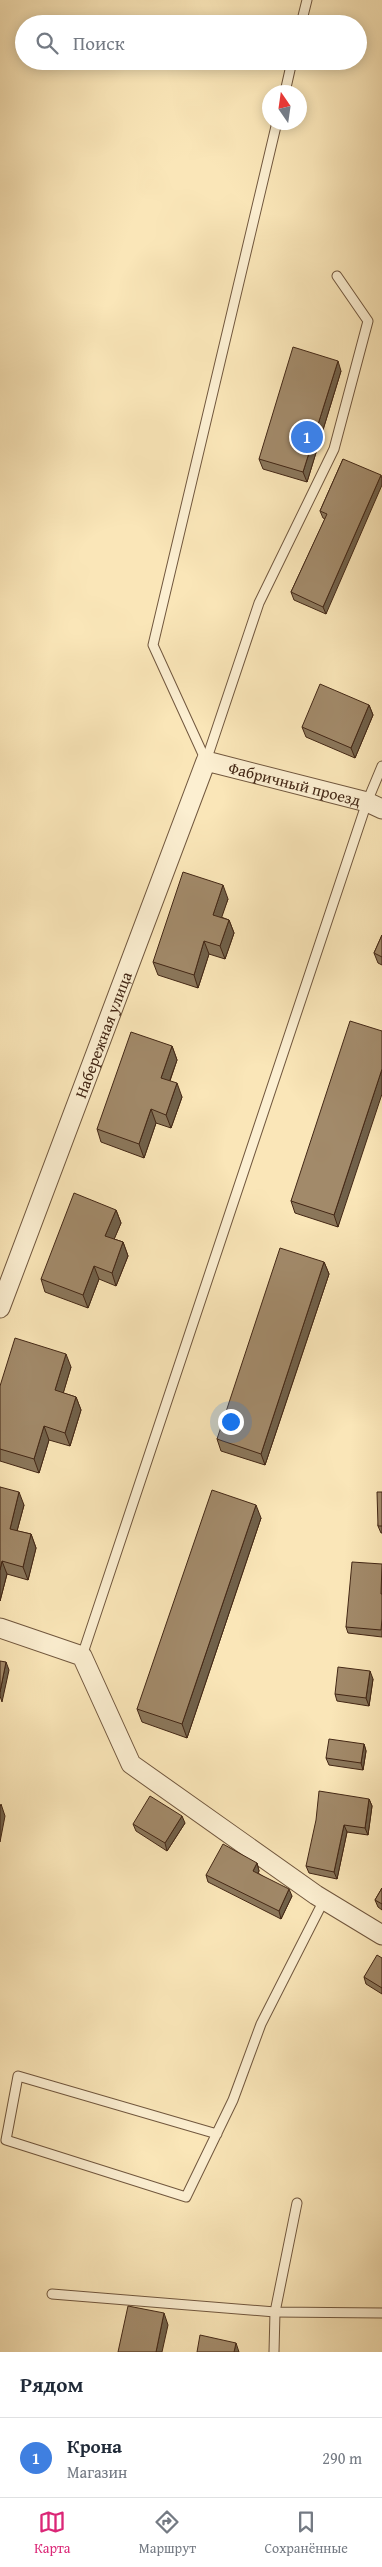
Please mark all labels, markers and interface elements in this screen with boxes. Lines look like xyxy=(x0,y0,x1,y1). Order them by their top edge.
search box xyxy=(15,15,367,70)
icon: search xyxy=(33,29,61,57)
text: Поиск xyxy=(73,29,125,57)
north arrow xyxy=(262,85,307,130)
pin: 1 xyxy=(291,418,323,456)
street label: Фабричный проезд xyxy=(226,755,364,812)
street label: Набережная улица xyxy=(68,968,138,1101)
your location xyxy=(218,1409,244,1435)
text: Рядом xyxy=(20,2369,83,2400)
text: Крона xyxy=(67,2432,122,2460)
text: 1 xyxy=(32,2446,40,2470)
text: 290 m xyxy=(322,2446,362,2470)
text: Магазин xyxy=(67,2460,127,2484)
tab: Карта xyxy=(34,2508,70,2558)
tab: Маршрут xyxy=(139,2508,196,2558)
tab: Сохранённые xyxy=(264,2508,348,2558)

